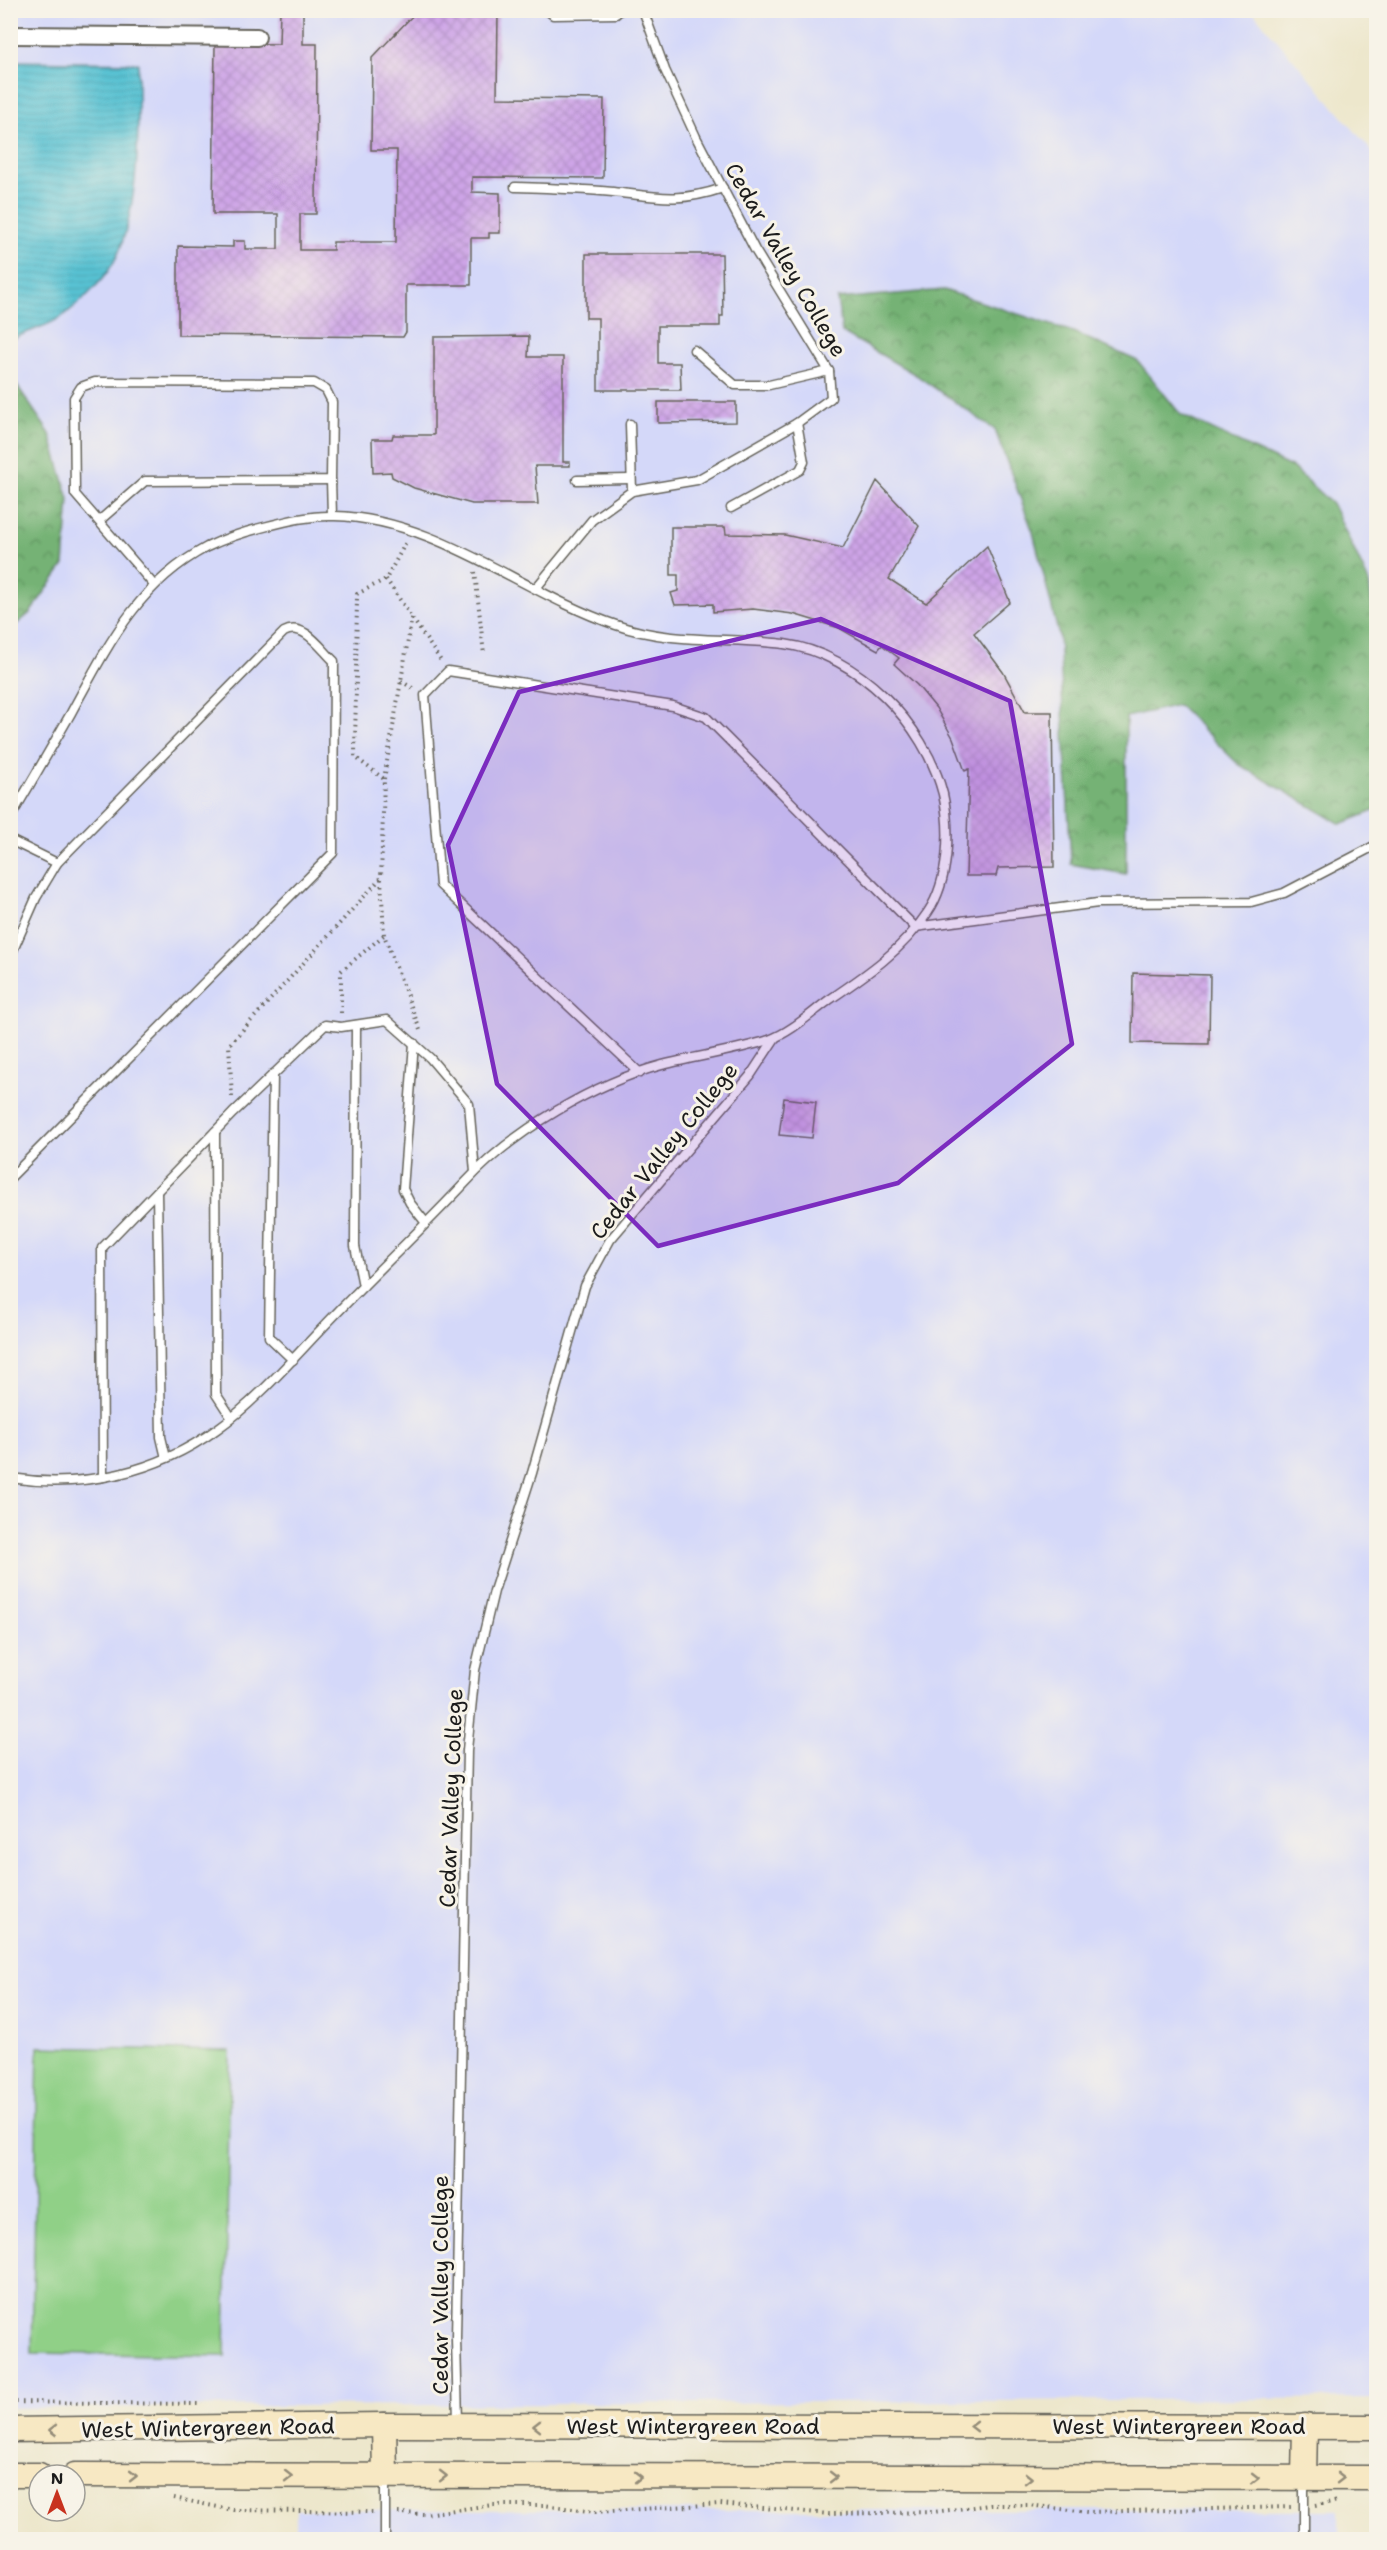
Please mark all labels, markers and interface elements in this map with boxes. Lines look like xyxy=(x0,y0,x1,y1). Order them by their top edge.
street label: Cedar Valley College xyxy=(719,158,853,362)
street label: Cedar Valley College xyxy=(584,1057,744,1245)
street label: Cedar Valley College xyxy=(433,1688,469,1908)
street label: Cedar Valley College xyxy=(426,2175,455,2395)
street label: West Wintergreen Road xyxy=(81,2411,335,2445)
street label: West Wintergreen Road xyxy=(566,2412,820,2441)
street label: West Wintergreen Road xyxy=(1052,2412,1306,2441)
one-way arrow xyxy=(533,2420,542,2432)
one-way arrow xyxy=(969,2420,978,2432)
one-way arrow xyxy=(48,2424,57,2436)
north arrow xyxy=(27,2463,87,2523)
text: N xyxy=(51,2468,63,2489)
one-way arrow xyxy=(129,2470,138,2482)
one-way arrow xyxy=(283,2470,292,2482)
one-way arrow xyxy=(439,2470,448,2482)
one-way arrow xyxy=(634,2471,643,2483)
one-way arrow xyxy=(829,2471,838,2483)
one-way arrow xyxy=(1024,2472,1033,2484)
one-way arrow xyxy=(1251,2472,1260,2484)
one-way arrow xyxy=(1336,2472,1345,2484)

